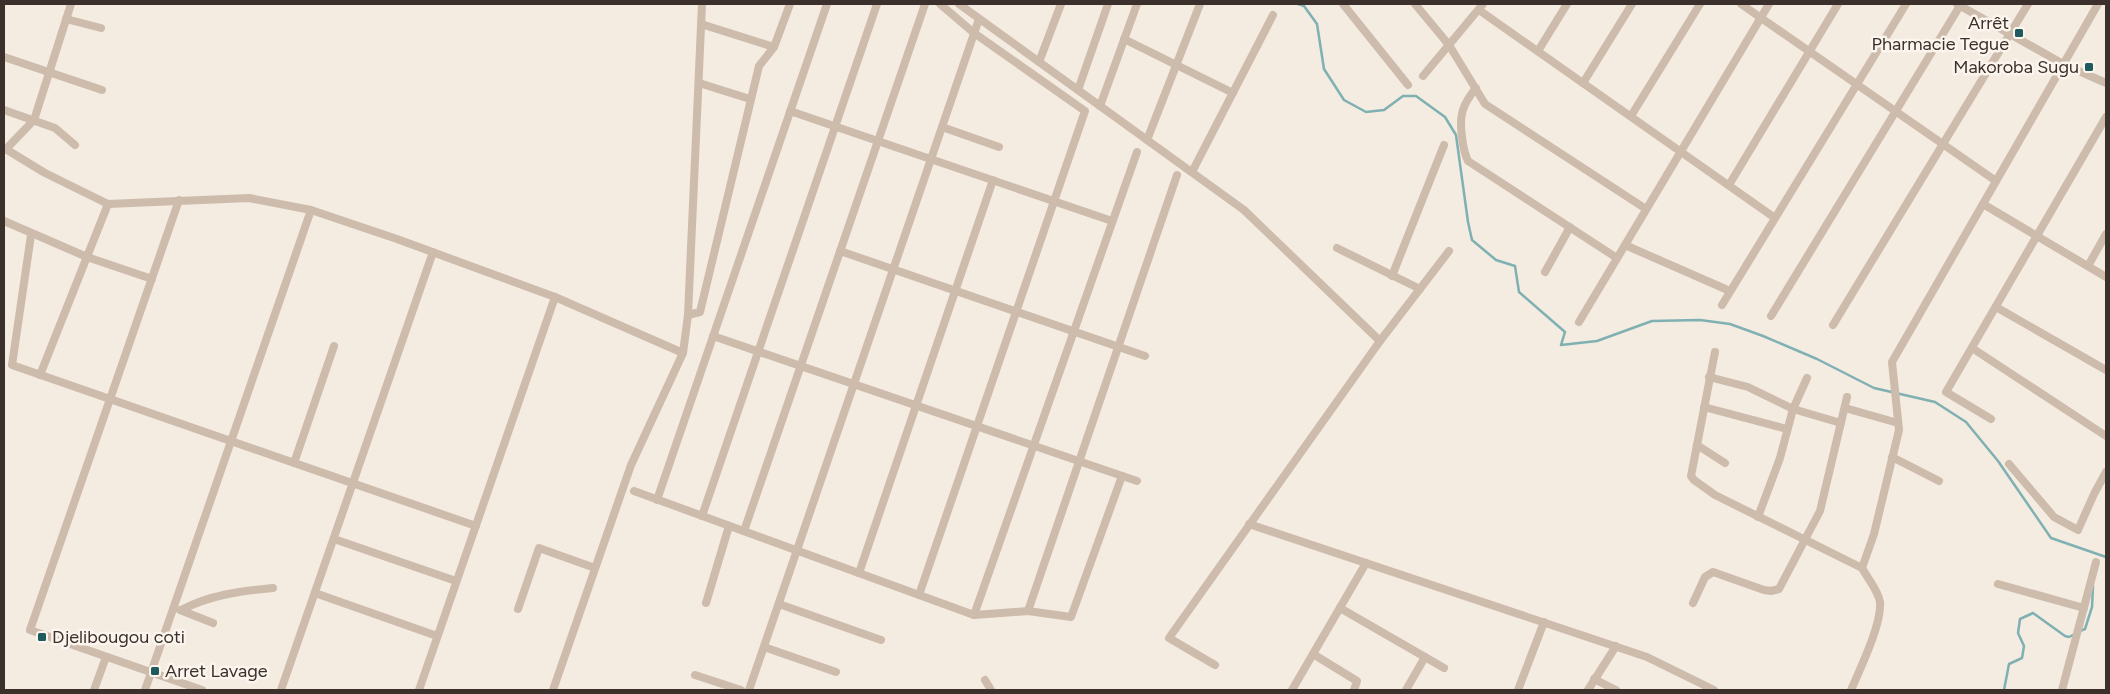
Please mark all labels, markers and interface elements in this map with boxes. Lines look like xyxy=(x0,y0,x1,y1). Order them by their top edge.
place label: Arrêt Pharmacie Tegue xyxy=(1871,12,2009,55)
marker: Arrêt Pharmacie Tegue xyxy=(2013,27,2025,39)
place label: Makoroba Sugu xyxy=(1953,56,2079,78)
marker: Makoroba Sugu xyxy=(2083,61,2095,73)
place label: Djelibougou coti xyxy=(52,626,185,648)
marker: Djelibougou coti xyxy=(36,631,48,643)
place label: Arret Lavage xyxy=(165,660,268,682)
marker: Arret Lavage xyxy=(149,665,161,677)

